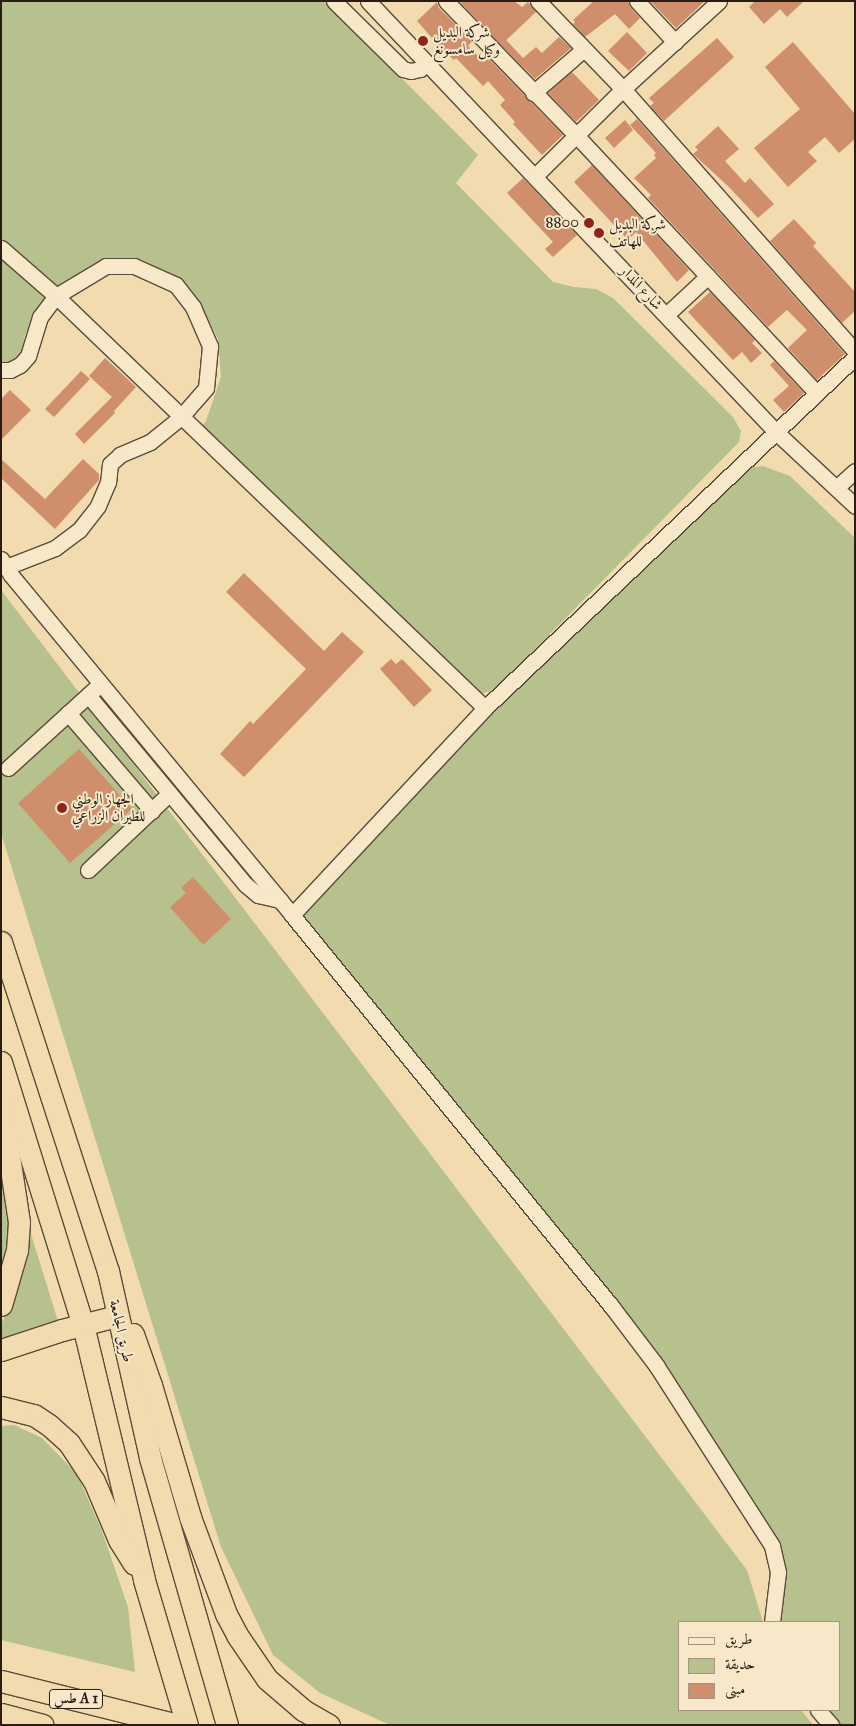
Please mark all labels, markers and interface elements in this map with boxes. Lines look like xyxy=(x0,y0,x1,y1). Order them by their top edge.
place label: شركة البديل وكيل سامسونغ xyxy=(433,23,500,58)
marker: شركة البديل وكيل سامسونغ xyxy=(417,35,429,47)
place label: 8800 xyxy=(546,214,579,232)
place label: شركة البديل للهاتف xyxy=(609,215,666,250)
marker: 8800 xyxy=(583,217,595,229)
marker: شركة البديل للهاتف xyxy=(593,227,605,239)
street label: شارع المدار xyxy=(616,262,666,314)
place label: الجهاز الوطني للطيران الزراعي xyxy=(72,790,145,825)
marker: الجهاز الوطني للطيران الزراعي xyxy=(56,802,68,814)
street label: طريق الجامعة xyxy=(105,1298,137,1364)
legend xyxy=(678,1621,841,1711)
text: طريق xyxy=(725,1630,752,1648)
text: حديقة xyxy=(725,1655,755,1673)
text: مبنى xyxy=(725,1680,745,1698)
road number: طس A 1 xyxy=(48,1688,104,1710)

